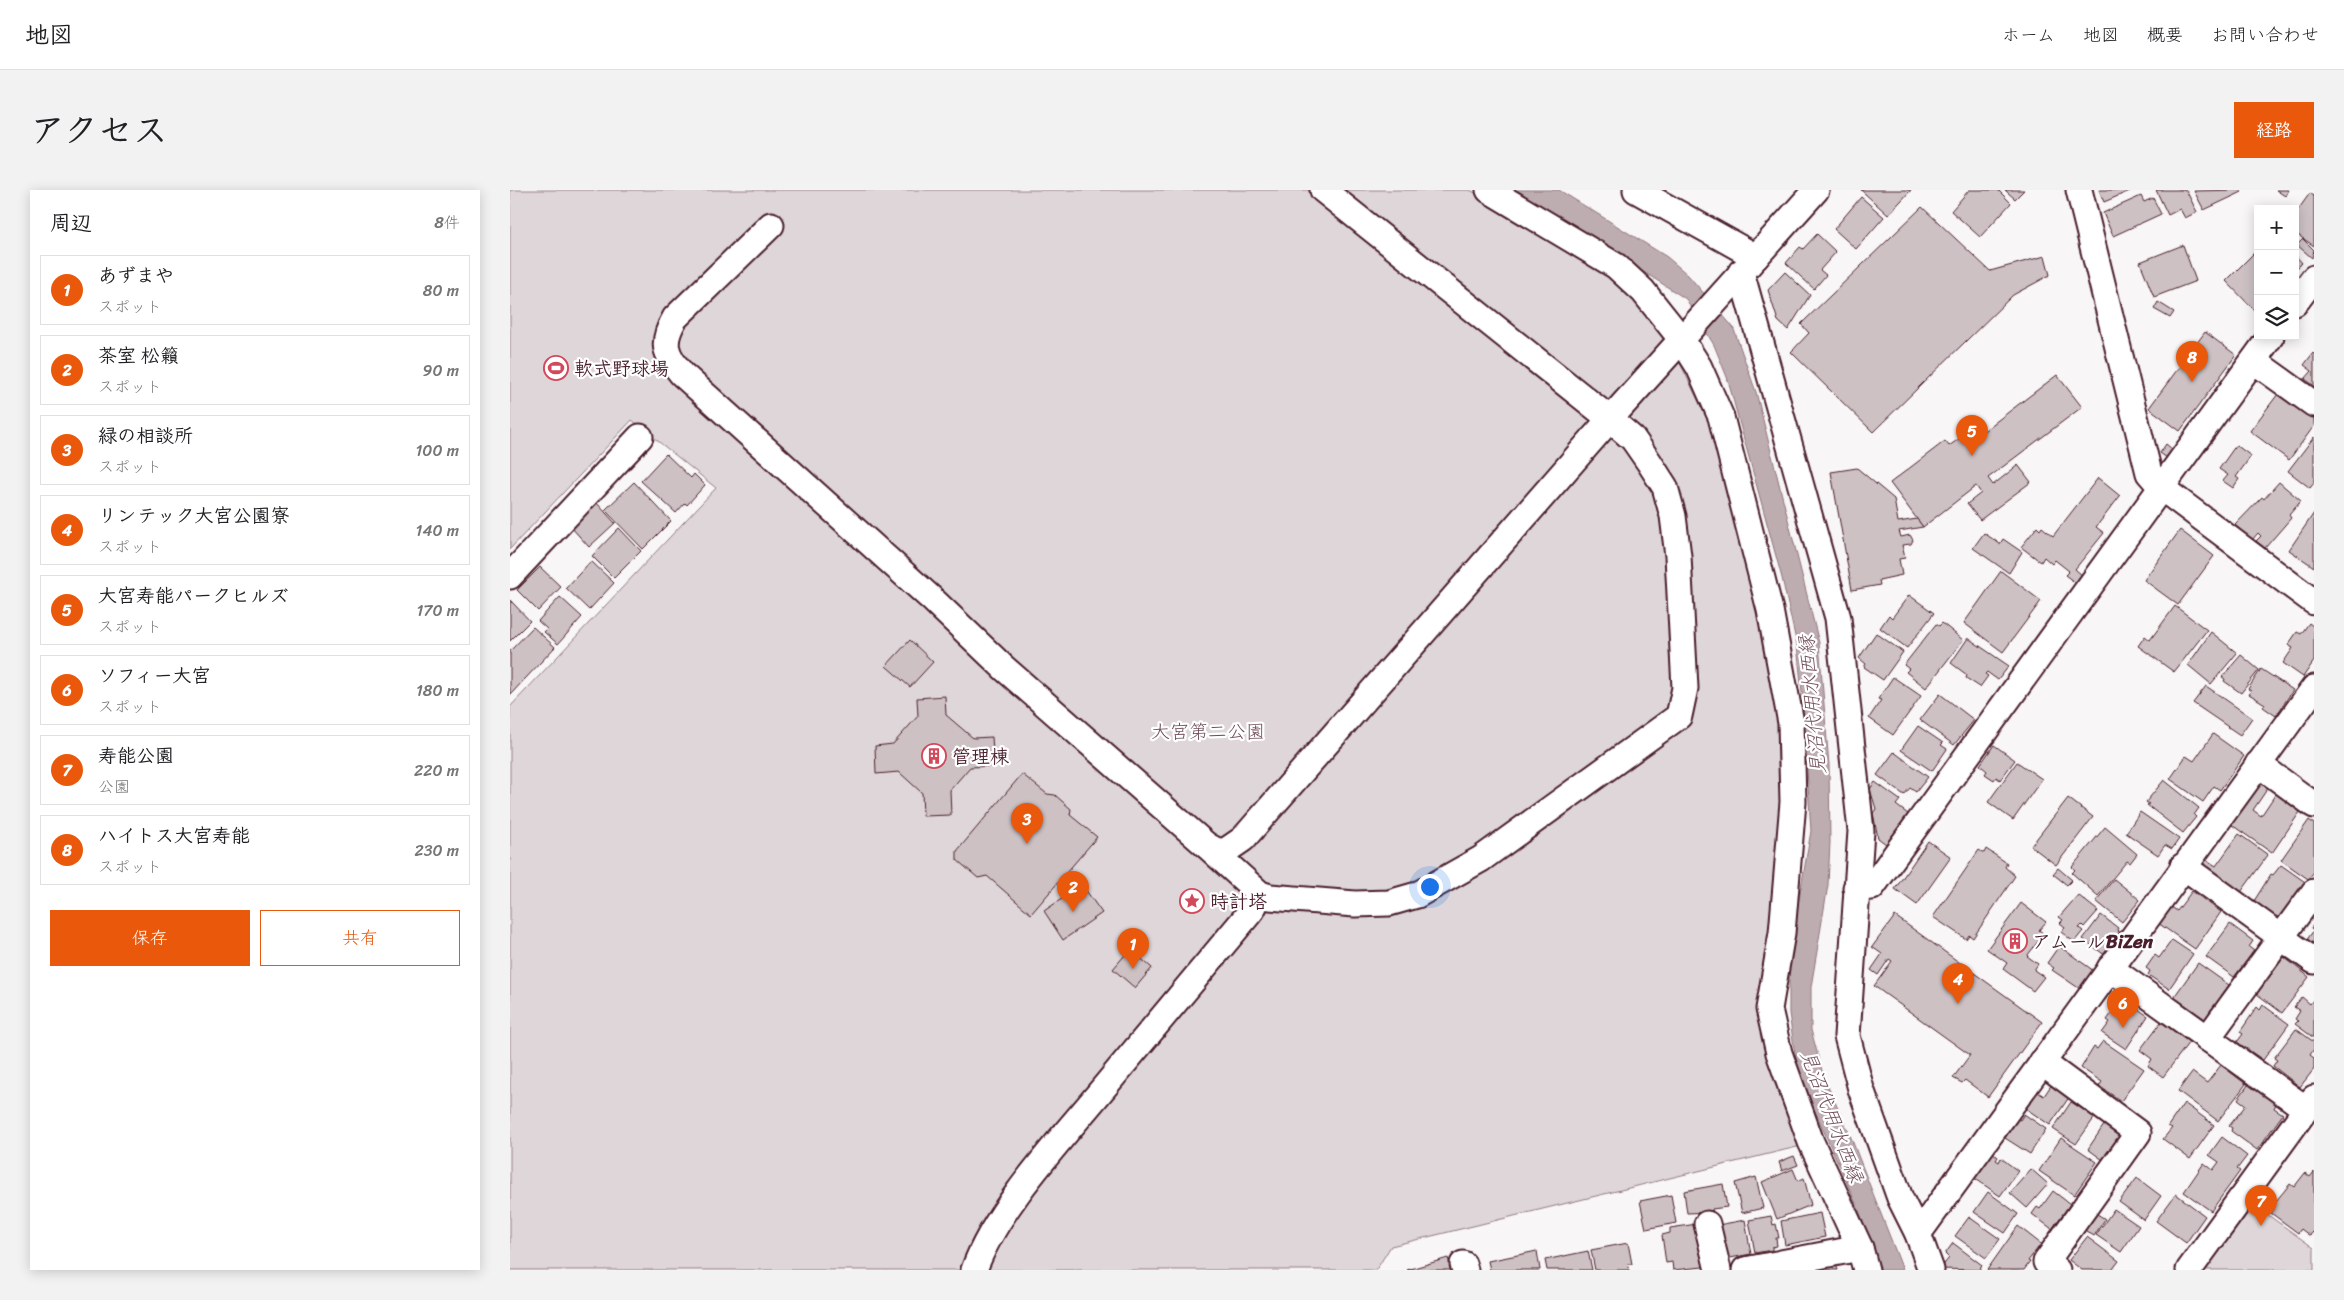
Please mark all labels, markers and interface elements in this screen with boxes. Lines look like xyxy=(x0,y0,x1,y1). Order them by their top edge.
text: 地図 xyxy=(25,14,73,56)
text: ホーム xyxy=(2002,19,2055,51)
text: 地図 xyxy=(2083,19,2119,51)
text: 概要 xyxy=(2147,19,2183,51)
text: お問い合わせ xyxy=(2211,19,2319,51)
text: アクセス xyxy=(30,99,168,161)
button: 経路 xyxy=(2234,102,2314,158)
text: 周辺 xyxy=(50,204,92,242)
map controls xyxy=(2254,205,2299,340)
button: + xyxy=(2254,205,2299,250)
text: 8件 xyxy=(434,208,460,237)
button: − xyxy=(2254,250,2299,295)
text: あずまや xyxy=(98,259,174,292)
text: 1 xyxy=(64,276,70,305)
text: 80 m xyxy=(423,276,459,305)
text: スポット xyxy=(98,292,162,321)
button: layers xyxy=(2254,295,2299,340)
text: 茶室 松籟 xyxy=(98,339,179,372)
pin: 8 xyxy=(2176,341,2208,382)
place label: 軟式野球場 xyxy=(574,352,669,385)
sports icon: 軟式野球場 xyxy=(543,355,569,381)
text: 2 xyxy=(62,356,72,385)
text: 90 m xyxy=(423,356,459,385)
text: スポット xyxy=(98,372,162,401)
pin: 5 xyxy=(1956,415,1988,456)
text: 緑の相談所 xyxy=(98,419,193,452)
text: 3 xyxy=(63,436,71,465)
text: 100 m xyxy=(415,436,459,465)
text: スポット xyxy=(98,452,162,481)
text: リンテック大宮公園寮 xyxy=(98,499,290,532)
text: 4 xyxy=(62,516,72,545)
text: 140 m xyxy=(416,516,459,545)
text: スポット xyxy=(98,532,162,561)
text: 大宮寿能パークヒルズ xyxy=(98,579,288,612)
text: 5 xyxy=(62,596,72,625)
text: 170 m xyxy=(416,596,459,625)
text: スポット xyxy=(98,612,162,641)
water label: 見沼代用水西縁 xyxy=(1789,632,1836,776)
text: ソフィー大宮 xyxy=(98,659,210,692)
text: 6 xyxy=(62,676,72,705)
text: 180 m xyxy=(416,676,459,705)
text: スポット xyxy=(98,692,162,721)
park label: 大宮第二公園 xyxy=(1151,715,1265,748)
text: 寿能公園 xyxy=(98,739,174,772)
place label: 管理棟 xyxy=(952,740,1009,773)
building icon: 管理棟 xyxy=(921,743,947,769)
text: 7 xyxy=(62,756,72,785)
text: 220 m xyxy=(414,756,459,785)
text: 公園 xyxy=(98,772,130,801)
pin: 3 xyxy=(1011,803,1043,844)
text: ハイトス大宮寿能 xyxy=(98,819,250,852)
text: 8 xyxy=(62,836,72,865)
text: 230 m xyxy=(414,836,459,865)
text: スポット xyxy=(98,852,162,881)
pin: 2 xyxy=(1057,871,1089,912)
your location xyxy=(1417,874,1443,900)
place label: 時計塔 xyxy=(1210,885,1267,918)
place icon: 時計塔 xyxy=(1179,888,1205,914)
button: 保存 xyxy=(50,910,250,966)
button: 共有 xyxy=(260,910,460,966)
place label: アムールBiZen xyxy=(2032,925,2154,958)
pin: 1 xyxy=(1117,928,1149,969)
building icon: アムールBiZen xyxy=(2002,928,2028,954)
pin: 4 xyxy=(1942,963,1974,1004)
pin: 6 xyxy=(2107,987,2139,1028)
water label: 見沼代用水西縁 xyxy=(1790,1045,1874,1190)
pin: 7 xyxy=(2245,1185,2277,1226)

